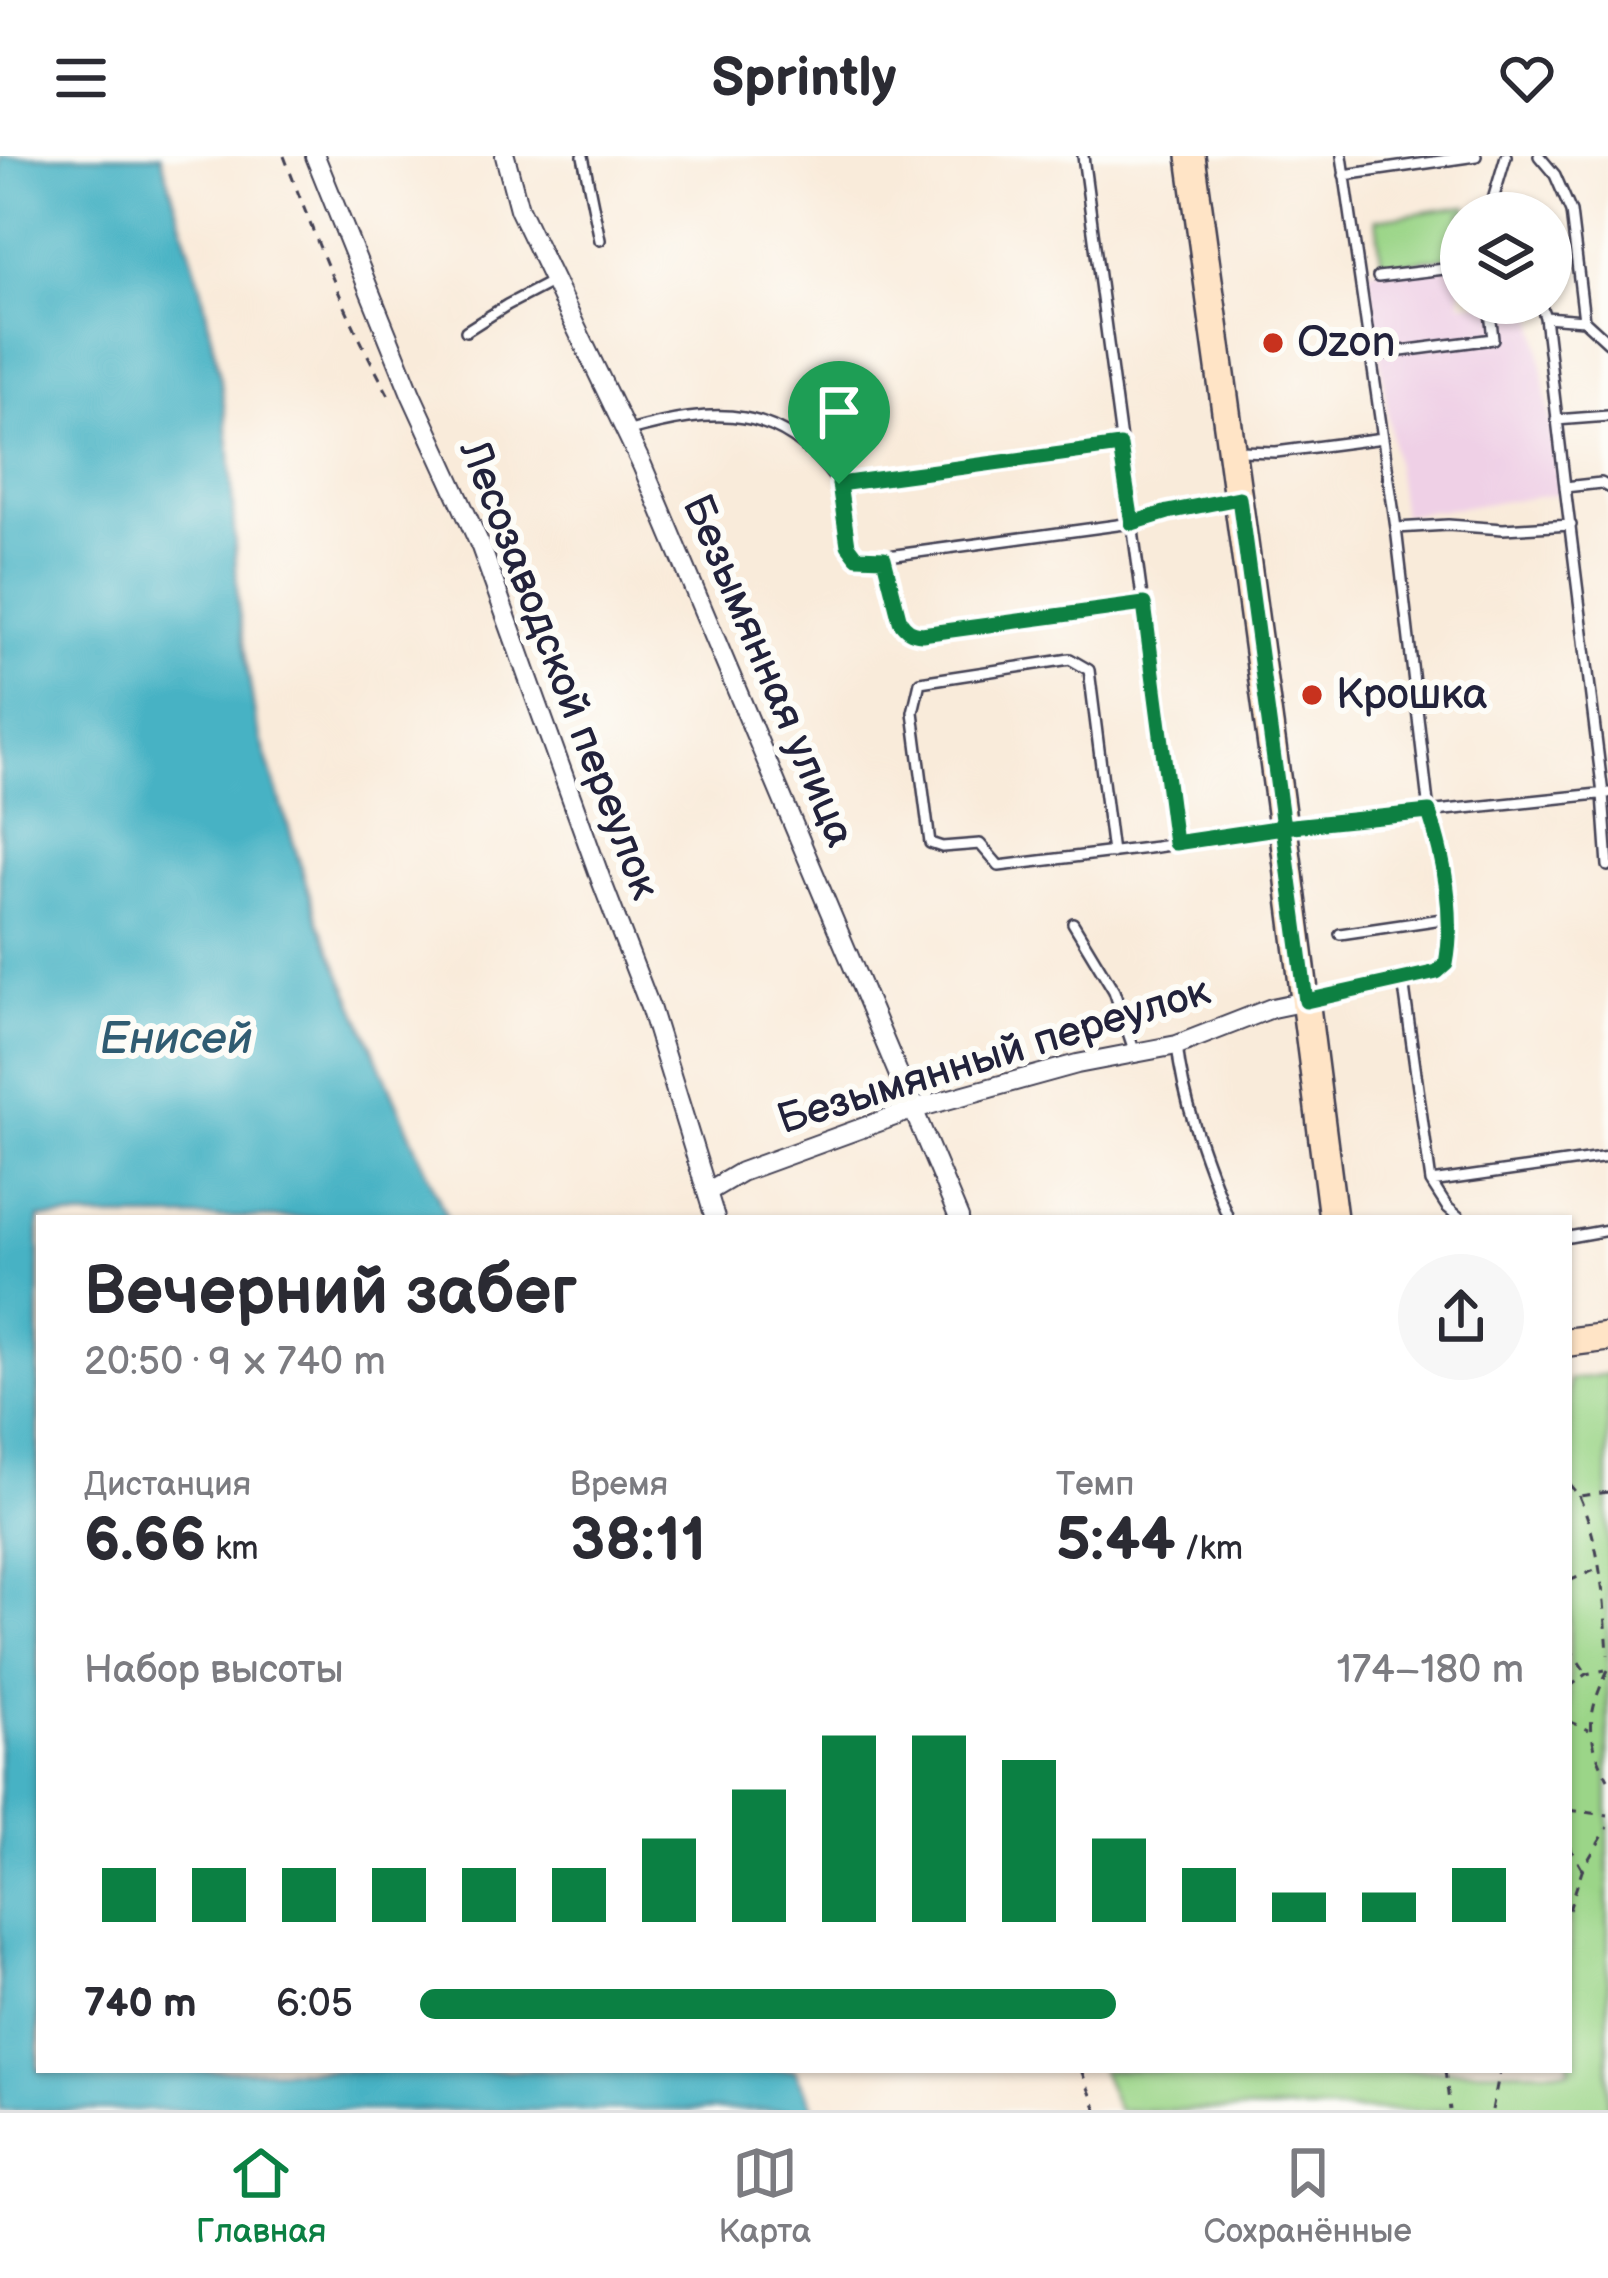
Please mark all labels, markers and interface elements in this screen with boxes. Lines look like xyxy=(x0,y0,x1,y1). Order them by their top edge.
icon: menu xyxy=(48,45,114,111)
icon: heart xyxy=(1494,45,1560,111)
text: Sprintly xyxy=(711,46,897,111)
map controls xyxy=(1440,192,1572,324)
button: layers xyxy=(1440,192,1572,324)
place label: Ozon xyxy=(1297,318,1395,369)
marker: Ozon xyxy=(1260,330,1286,356)
pin xyxy=(788,361,890,484)
icon: arrive xyxy=(806,379,872,445)
street label: Лесозаводской переулок xyxy=(448,432,670,907)
street label: Безымянная улица xyxy=(671,487,865,855)
place label: Крошка xyxy=(1336,670,1488,721)
marker: Крошка xyxy=(1299,682,1325,708)
street label: Безымянный переулок xyxy=(772,966,1217,1146)
water label: Енисей xyxy=(100,1012,252,1067)
text: Вечерний забег xyxy=(84,1254,577,1333)
button: share xyxy=(1398,1254,1524,1380)
text: 20:50 · 9 × 740 m xyxy=(84,1339,386,1386)
text: Дистанция xyxy=(84,1465,251,1505)
text: Время xyxy=(570,1465,668,1505)
text: Темп xyxy=(1056,1465,1134,1505)
text: 6.66 xyxy=(84,1505,206,1577)
text: 38:11 xyxy=(570,1505,706,1577)
text: 5:44 xyxy=(1056,1505,1176,1577)
text: km xyxy=(206,1529,259,1569)
text: /km xyxy=(1176,1529,1243,1569)
text: Набор высоты xyxy=(84,1647,344,1694)
text: 174–180 m xyxy=(1337,1647,1524,1694)
text: 740 m xyxy=(84,1981,197,2028)
text: 6:05 xyxy=(276,1981,353,2028)
tab: Главная xyxy=(196,2140,326,2252)
tab: Карта xyxy=(718,2140,811,2252)
tab: Сохранённые xyxy=(1203,2140,1412,2252)

